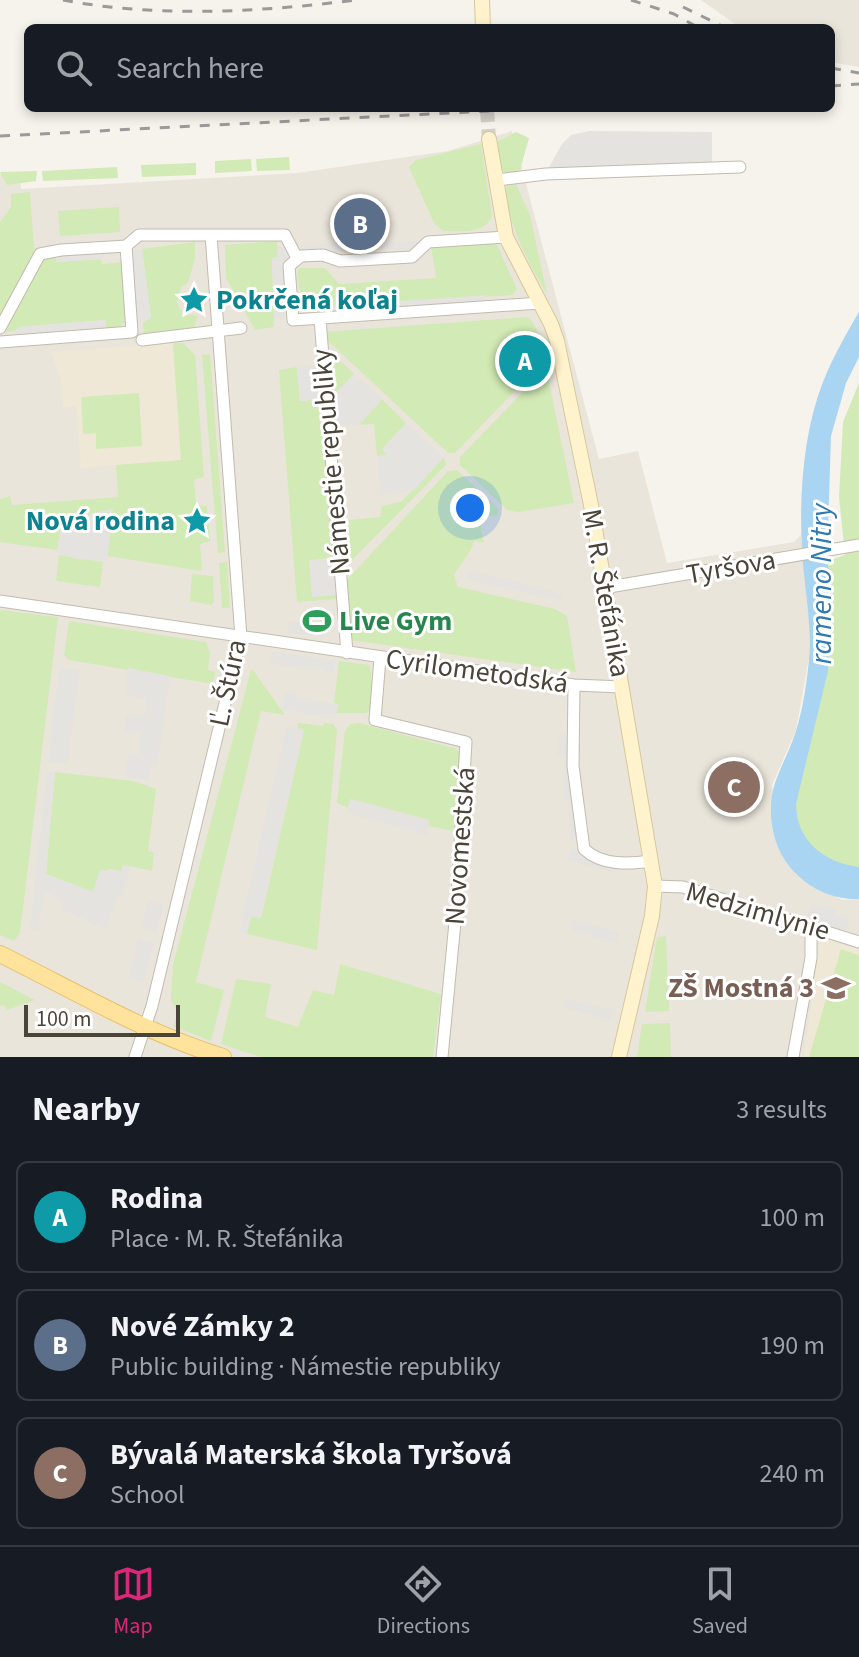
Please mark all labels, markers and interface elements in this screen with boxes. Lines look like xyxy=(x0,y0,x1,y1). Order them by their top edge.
search box xyxy=(24,24,835,112)
icon: search xyxy=(52,46,96,90)
text: Search here xyxy=(116,47,264,90)
pin: B xyxy=(334,194,386,254)
place label: Pokrčená koľaj xyxy=(216,280,398,320)
place icon: Pokrčená koľaj xyxy=(179,285,209,315)
pin: A xyxy=(499,331,551,391)
street label: Námestie republiky xyxy=(301,347,361,577)
your location xyxy=(450,488,490,528)
place label: Nová rodina xyxy=(26,501,175,541)
water label: rameno Nitry xyxy=(800,502,843,664)
place icon: Nová rodina xyxy=(182,506,212,536)
street label: M. R. Štefánika xyxy=(572,506,640,680)
street label: Tyršova xyxy=(683,539,779,595)
place label: Live Gym xyxy=(339,601,452,641)
sports icon: Live Gym xyxy=(302,606,332,636)
street label: Ľ. Štúra xyxy=(199,636,257,730)
street label: Cyrilometodská xyxy=(383,638,571,704)
pin: C xyxy=(708,757,760,817)
street label: Novomestská xyxy=(435,766,485,926)
street label: Medzimlynie xyxy=(681,871,835,951)
place label: ZŠ Mostná 3 xyxy=(668,968,814,1008)
school or university icon: ZŠ Mostná 3 xyxy=(821,973,851,1003)
scale bar xyxy=(24,1001,180,1037)
text: 100 m xyxy=(36,1003,91,1035)
text: Nearby xyxy=(32,1085,140,1134)
text: 3 results xyxy=(736,1091,827,1128)
text: Rodina xyxy=(110,1177,203,1220)
text: A xyxy=(53,1199,67,1236)
text: 100 m xyxy=(759,1199,825,1236)
text: Place · M. R. Štefánika xyxy=(110,1220,344,1257)
text: Nové Zámky 2 xyxy=(110,1305,295,1348)
text: B xyxy=(52,1327,68,1364)
text: 190 m xyxy=(759,1327,825,1364)
text: Public building · Námestie republiky xyxy=(110,1348,501,1385)
text: Bývalá Materská škola Tyršová xyxy=(110,1433,512,1476)
text: C xyxy=(52,1455,68,1492)
text: 240 m xyxy=(759,1455,825,1492)
text: School xyxy=(110,1476,185,1513)
tab: Map xyxy=(111,1562,155,1642)
tab: Directions xyxy=(377,1562,470,1642)
tab: Saved xyxy=(692,1562,748,1642)

